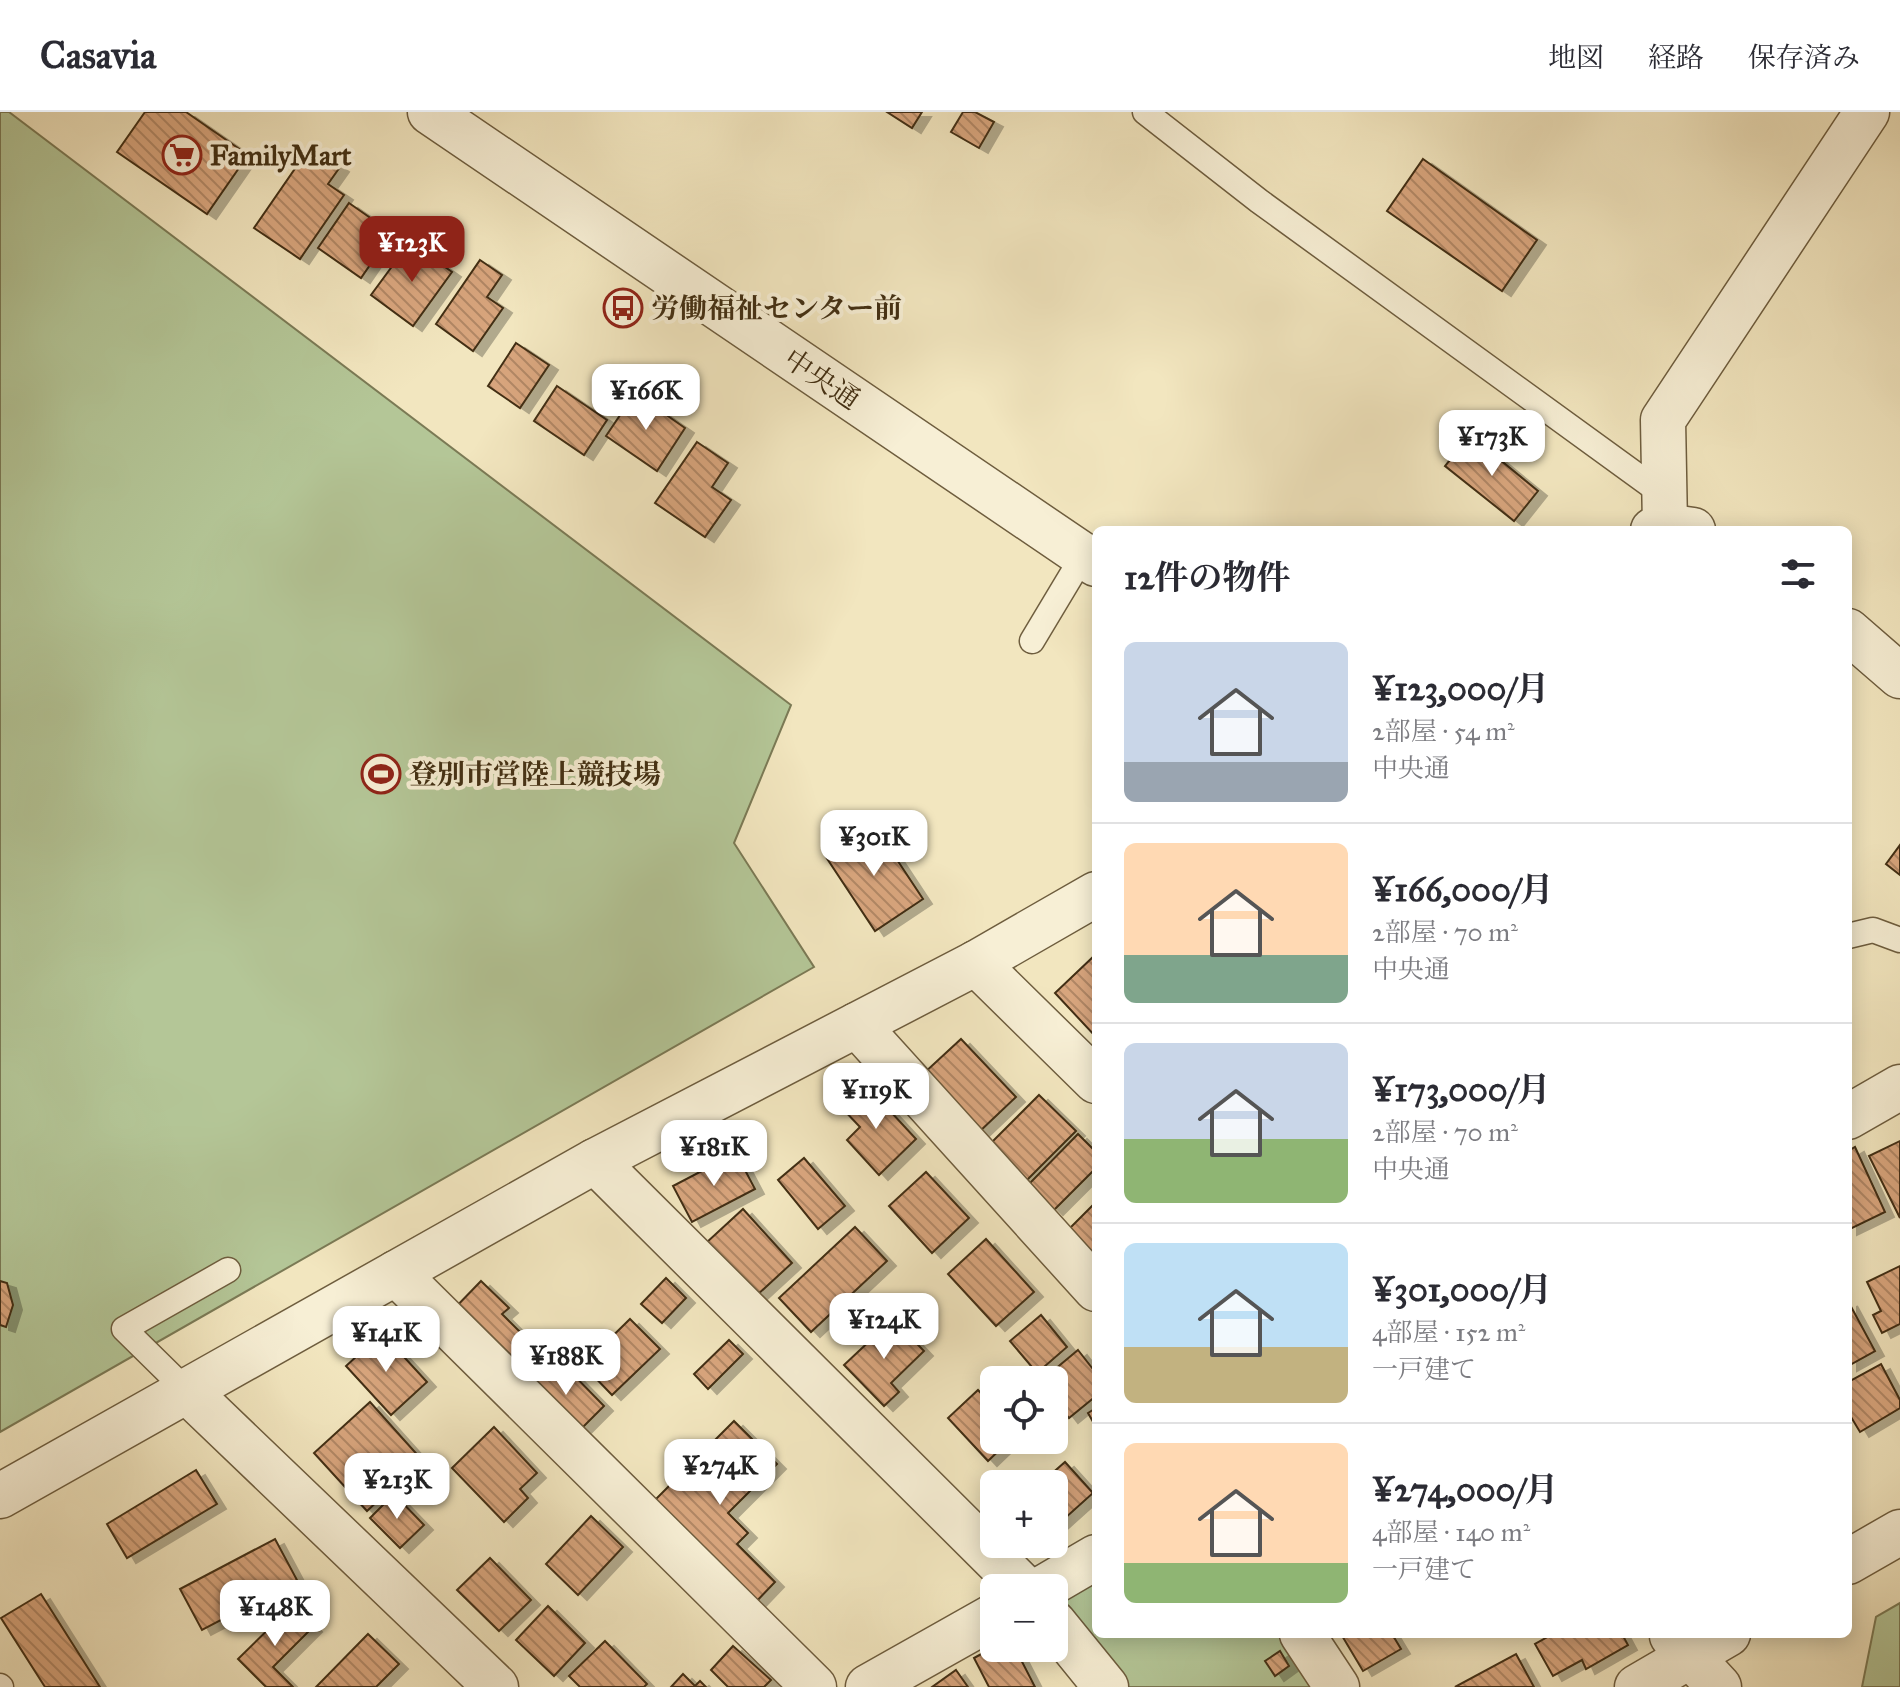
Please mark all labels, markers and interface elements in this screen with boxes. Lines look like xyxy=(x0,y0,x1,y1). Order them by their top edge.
text: Casavia xyxy=(40,32,156,78)
text: 地図 xyxy=(1548,40,1604,75)
text: 経路 xyxy=(1648,40,1704,75)
text: 保存済み xyxy=(1748,40,1860,75)
supermarket icon: FamilyMart xyxy=(161,134,203,176)
place label: FamilyMart xyxy=(210,138,352,173)
pin: ¥123K xyxy=(356,216,468,284)
text: ¥123K xyxy=(377,226,447,258)
bus stop icon: 労働福祉センター前 xyxy=(602,287,644,329)
place label: 労働福祉センター前 xyxy=(651,291,902,326)
street label: 中央通 xyxy=(777,341,867,417)
pin: ¥166K xyxy=(590,364,702,432)
text: ¥166K xyxy=(610,374,682,406)
pin: ¥173K xyxy=(1436,410,1548,478)
text: ¥173K xyxy=(1457,420,1527,452)
icon: filters xyxy=(1776,552,1820,596)
text: 12件の物件 xyxy=(1124,557,1290,598)
text: ¥123,000/月 xyxy=(1372,668,1549,709)
icon: home xyxy=(1188,674,1284,770)
text: 2部屋 · 54 m² xyxy=(1372,715,1515,747)
text: 中央通 xyxy=(1372,752,1450,784)
sports icon: 登別市営陸上競技場 xyxy=(360,753,402,795)
place label: 登別市営陸上競技場 xyxy=(409,757,661,792)
pin: ¥301K xyxy=(818,810,930,878)
text: ¥301K xyxy=(838,820,910,852)
text: ¥166,000/月 xyxy=(1372,869,1554,910)
icon: home xyxy=(1188,875,1284,971)
text: 2部屋 · 70 m² xyxy=(1372,916,1518,948)
text: 中央通 xyxy=(1372,953,1450,985)
pin: ¥119K xyxy=(820,1063,932,1131)
text: ¥173,000/月 xyxy=(1372,1069,1551,1110)
text: ¥119K xyxy=(841,1073,911,1105)
icon: home xyxy=(1188,1075,1284,1171)
text: 2部屋 · 70 m² xyxy=(1372,1116,1518,1148)
pin: ¥181K xyxy=(658,1120,770,1188)
text: ¥181K xyxy=(679,1130,749,1162)
text: 中央通 xyxy=(1372,1153,1450,1185)
text: ¥301,000/月 xyxy=(1372,1269,1552,1310)
icon: home xyxy=(1188,1275,1284,1371)
pin: ¥124K xyxy=(828,1293,940,1361)
text: ¥124K xyxy=(847,1303,921,1335)
pin: ¥141K xyxy=(330,1306,442,1374)
text: ¥141K xyxy=(351,1316,421,1348)
text: 4部屋 · 152 m² xyxy=(1372,1316,1525,1348)
pin: ¥188K xyxy=(510,1329,622,1397)
text: ¥188K xyxy=(529,1339,603,1371)
text: 一戸建て xyxy=(1372,1353,1476,1385)
map controls xyxy=(980,1366,1068,1662)
button: locate xyxy=(980,1366,1068,1454)
pin: ¥274K xyxy=(664,1439,776,1507)
text: ¥274K xyxy=(682,1449,758,1481)
pin: ¥213K xyxy=(341,1453,453,1521)
text: ¥213K xyxy=(362,1463,432,1495)
text: ¥274,000/月 xyxy=(1372,1469,1559,1510)
button: + xyxy=(980,1470,1068,1558)
icon: home xyxy=(1188,1475,1284,1571)
text: 4部屋 · 140 m² xyxy=(1372,1516,1530,1548)
text: 一戸建て xyxy=(1372,1553,1476,1585)
button: − xyxy=(980,1574,1068,1662)
pin: ¥148K xyxy=(219,1580,331,1648)
text: ¥148K xyxy=(238,1590,312,1622)

